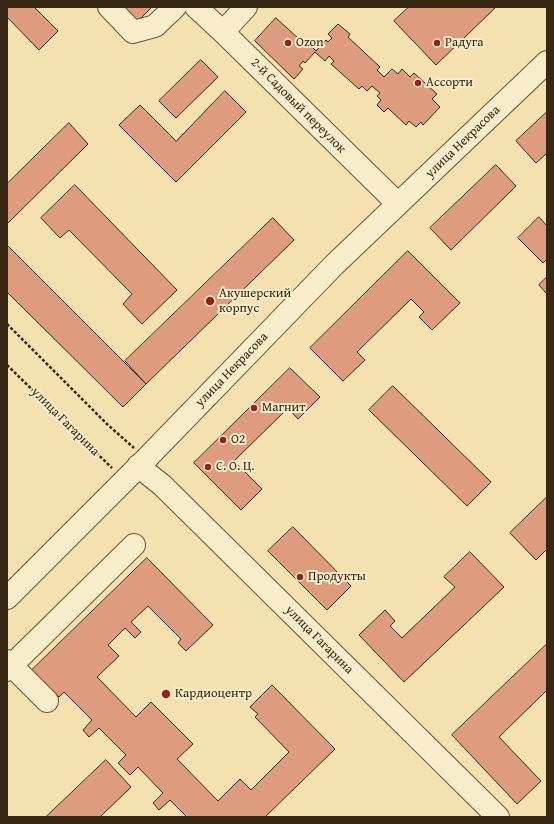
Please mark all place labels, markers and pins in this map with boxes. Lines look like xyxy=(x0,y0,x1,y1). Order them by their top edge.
place label: Ozon xyxy=(296,35,324,51)
place label: Радуга xyxy=(445,35,484,51)
marker: Ozon xyxy=(283,38,293,48)
marker: Радуга xyxy=(432,38,442,48)
place label: Ассорти xyxy=(426,75,473,91)
marker: Ассорти xyxy=(413,78,423,88)
place label: Акушерский корпус xyxy=(219,286,291,317)
marker: Акушерский корпус xyxy=(204,295,216,307)
place label: Магнит xyxy=(262,400,305,416)
marker: Магнит xyxy=(249,403,259,413)
place label: O2 xyxy=(231,432,245,448)
marker: O2 xyxy=(218,435,228,445)
place label: С. О. Ц. xyxy=(216,459,255,475)
marker: С. О. Ц. xyxy=(203,462,213,472)
place label: Продукты xyxy=(308,569,366,585)
marker: Продукты xyxy=(295,572,305,582)
place label: Кардиоцентр xyxy=(175,686,252,702)
marker: Кардиоцентр xyxy=(160,688,172,700)

